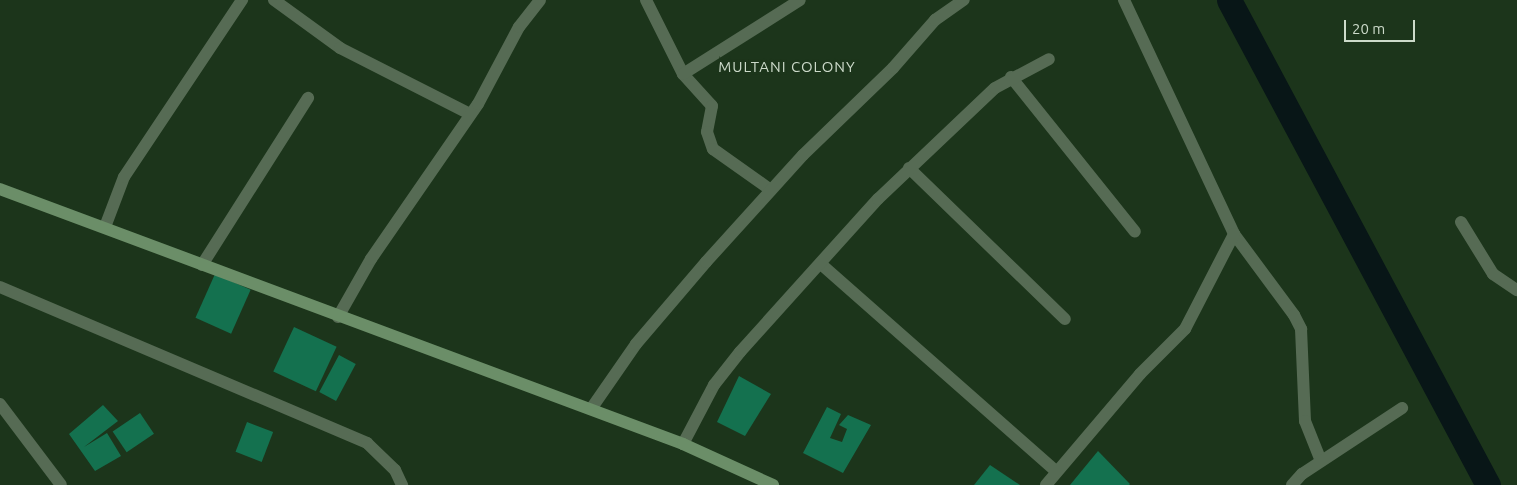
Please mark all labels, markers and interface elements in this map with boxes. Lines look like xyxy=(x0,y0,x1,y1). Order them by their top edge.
scale bar xyxy=(1347,10,1418,42)
text: 20 m xyxy=(1352,20,1385,37)
district label: MULTANI COLONY xyxy=(716,58,858,76)

